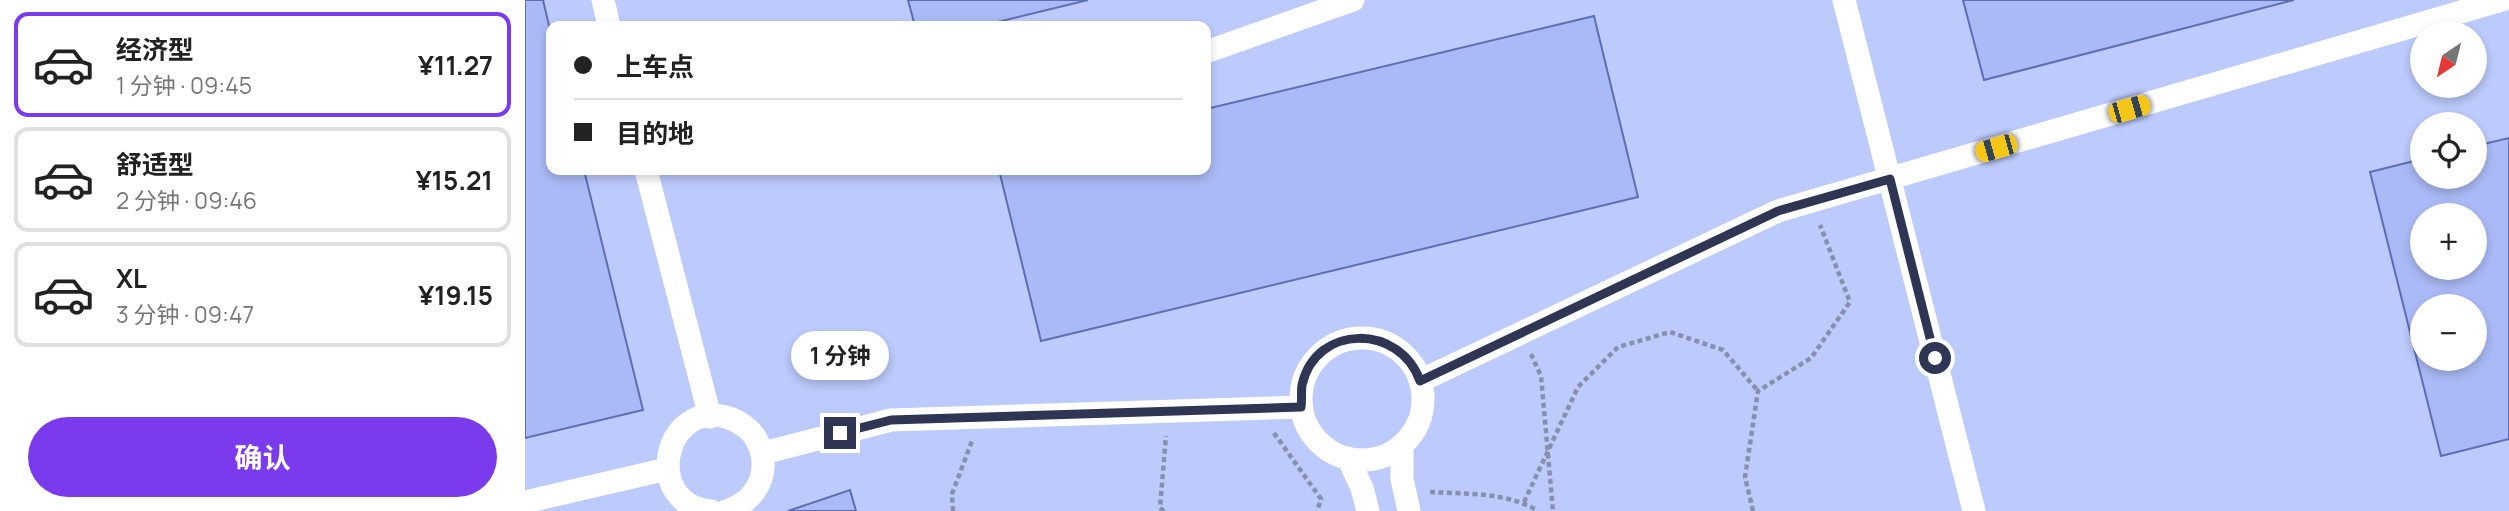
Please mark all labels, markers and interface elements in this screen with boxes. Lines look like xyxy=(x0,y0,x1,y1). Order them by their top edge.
north arrow xyxy=(2410,21,2487,98)
map controls xyxy=(2410,21,2487,371)
text: 经济型 xyxy=(116,31,194,67)
icon: car xyxy=(32,33,95,96)
text: ¥11.27 xyxy=(418,47,493,83)
text: 上车点 xyxy=(616,48,694,84)
text: 1 分钟 · 09:45 xyxy=(116,69,252,101)
car xyxy=(2106,93,2153,125)
button: locate xyxy=(2410,112,2487,189)
text: 目的地 xyxy=(616,115,694,151)
car xyxy=(1973,132,2020,164)
text: 舒适型 xyxy=(116,146,194,182)
icon: car xyxy=(32,148,95,211)
text: ¥15.21 xyxy=(416,162,493,198)
text: 2 分钟 · 09:46 xyxy=(116,184,257,216)
button: + xyxy=(2410,203,2487,280)
text: XL xyxy=(116,260,147,296)
icon: car xyxy=(32,263,95,326)
text: ¥19.15 xyxy=(418,277,493,313)
button: − xyxy=(2410,294,2487,371)
text: 3 分钟 · 09:47 xyxy=(116,298,254,330)
callout: 1 分钟 xyxy=(791,332,889,380)
text: 1 分钟 xyxy=(810,339,870,371)
route start xyxy=(1919,342,1951,374)
button: 确认 xyxy=(28,417,497,497)
route end xyxy=(824,417,856,449)

